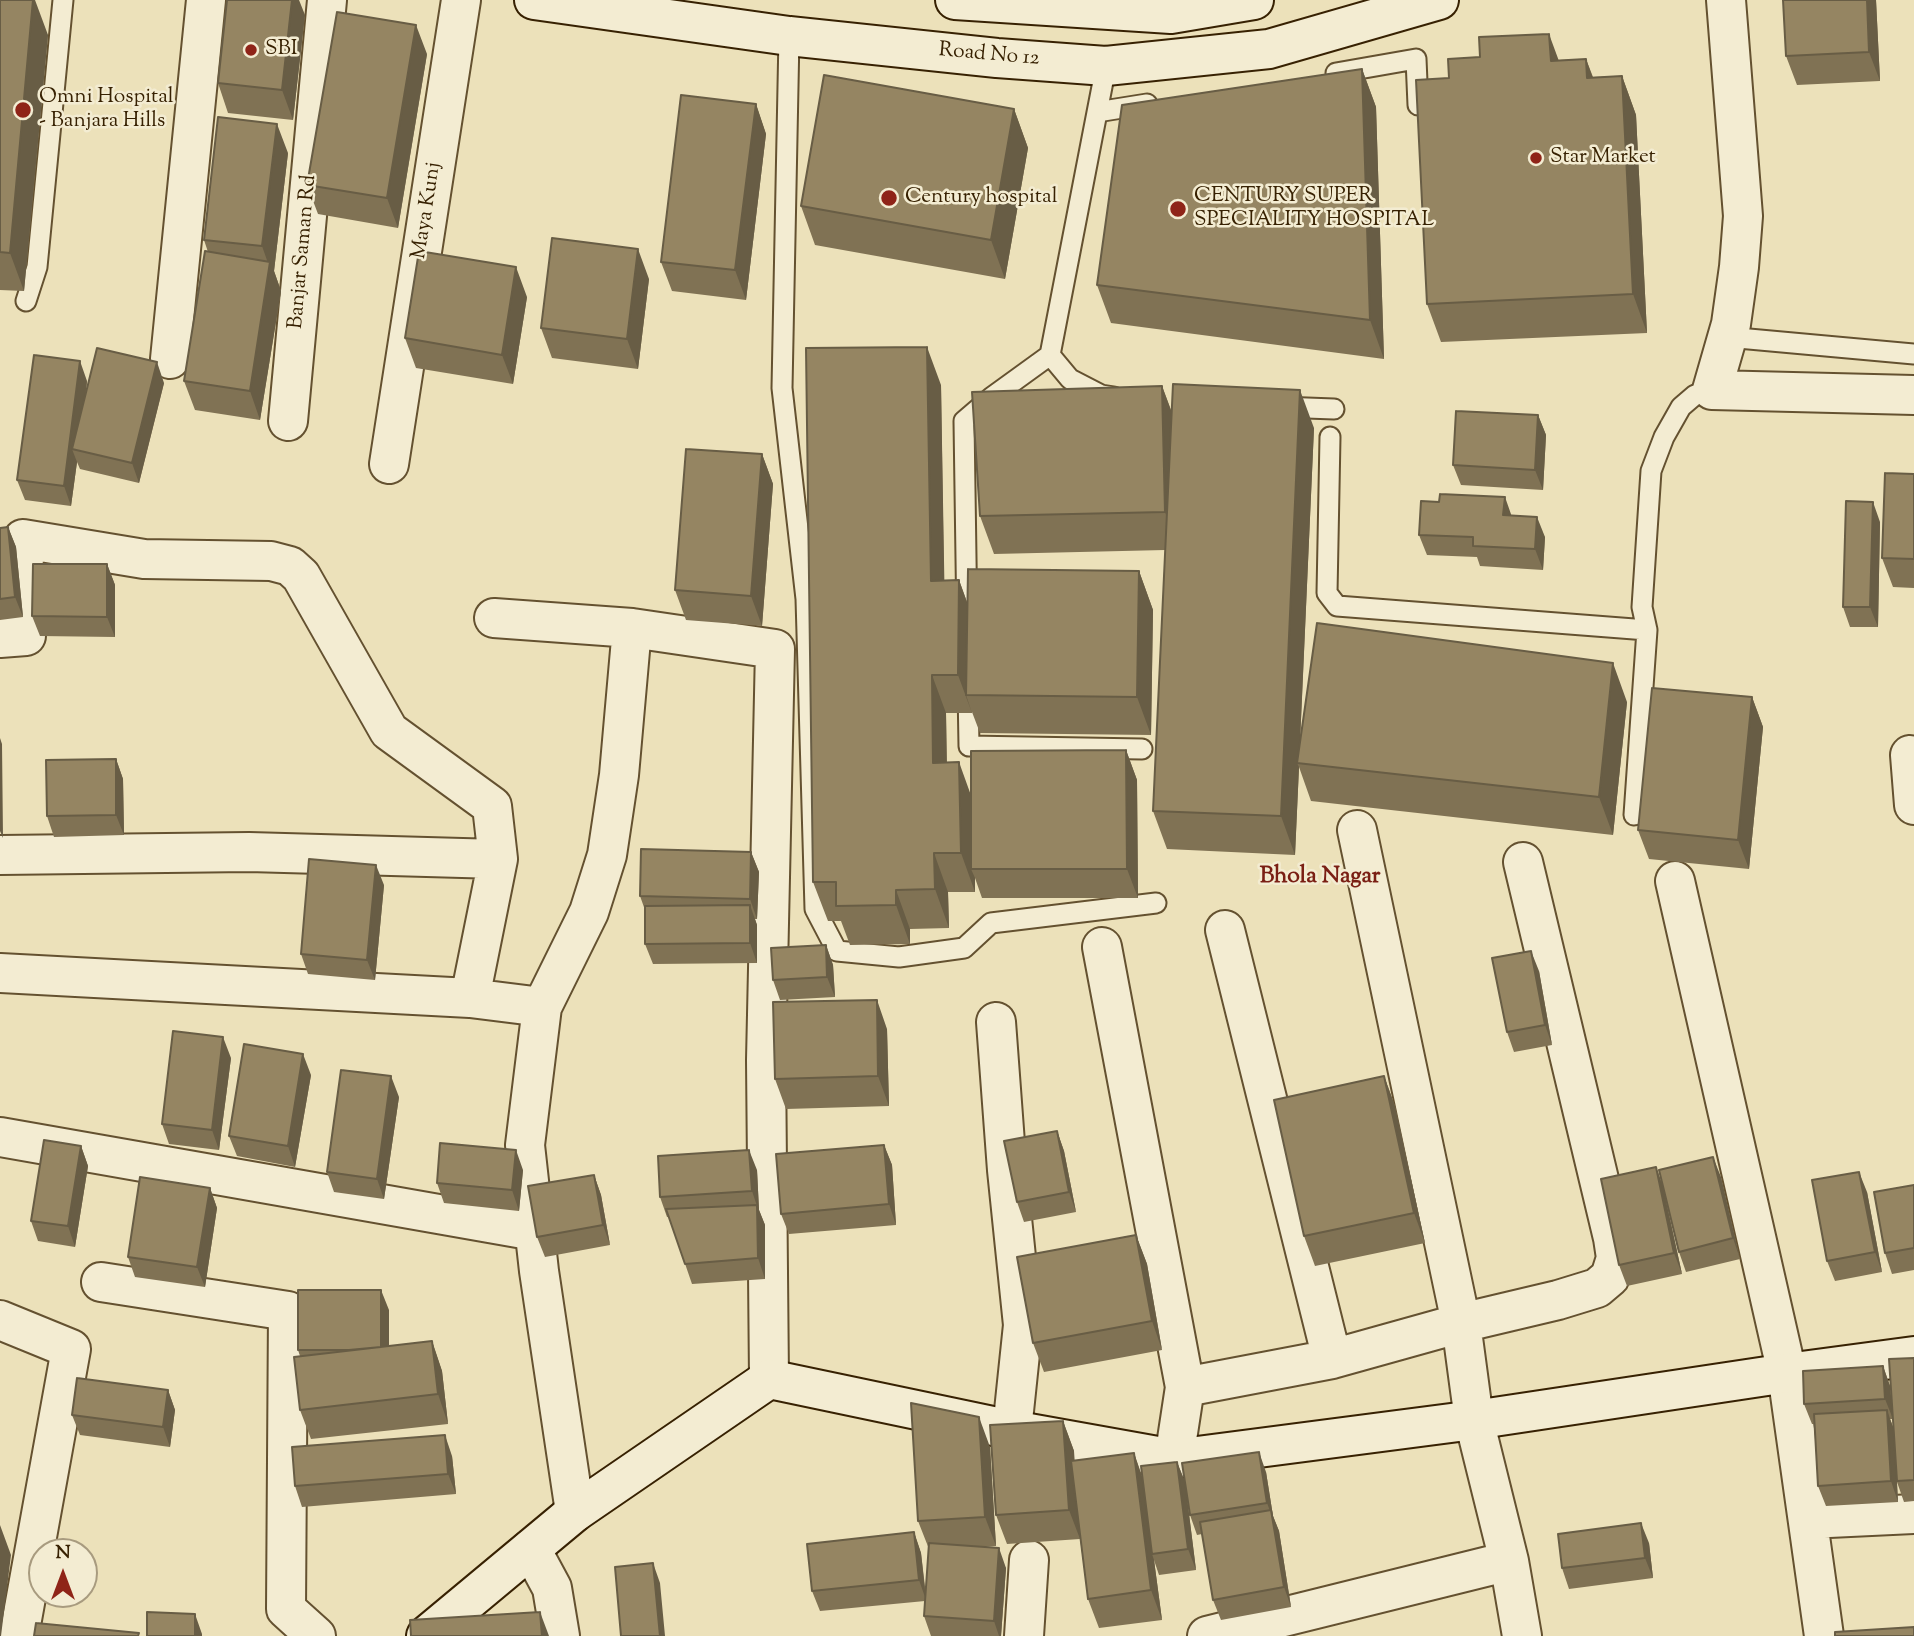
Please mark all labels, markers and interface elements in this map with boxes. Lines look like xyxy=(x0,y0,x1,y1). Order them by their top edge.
place label: SBI xyxy=(265,37,298,63)
street label: Road No 12 xyxy=(938,39,1040,73)
marker: SBI xyxy=(243,42,259,58)
place label: Omni Hospital - Banjara Hills xyxy=(39,85,174,135)
marker: Omni Hospital - Banjara Hills xyxy=(13,100,33,120)
place label: Star Market xyxy=(1550,145,1656,171)
marker: Star Market xyxy=(1528,150,1544,166)
street label: Maya Kunj xyxy=(408,161,448,261)
street label: Banjar Saman Rd xyxy=(285,174,323,330)
place label: CENTURY SUPER SPECIALITY HOSPITAL xyxy=(1194,184,1434,234)
place label: Century hospital xyxy=(905,185,1058,211)
marker: Century hospital xyxy=(879,188,899,208)
marker: CENTURY SUPER SPECIALITY HOSPITAL xyxy=(1168,199,1188,219)
district label: Bhola Nagar xyxy=(1260,864,1380,892)
north arrow xyxy=(28,1538,98,1608)
text: N xyxy=(55,1540,71,1567)

